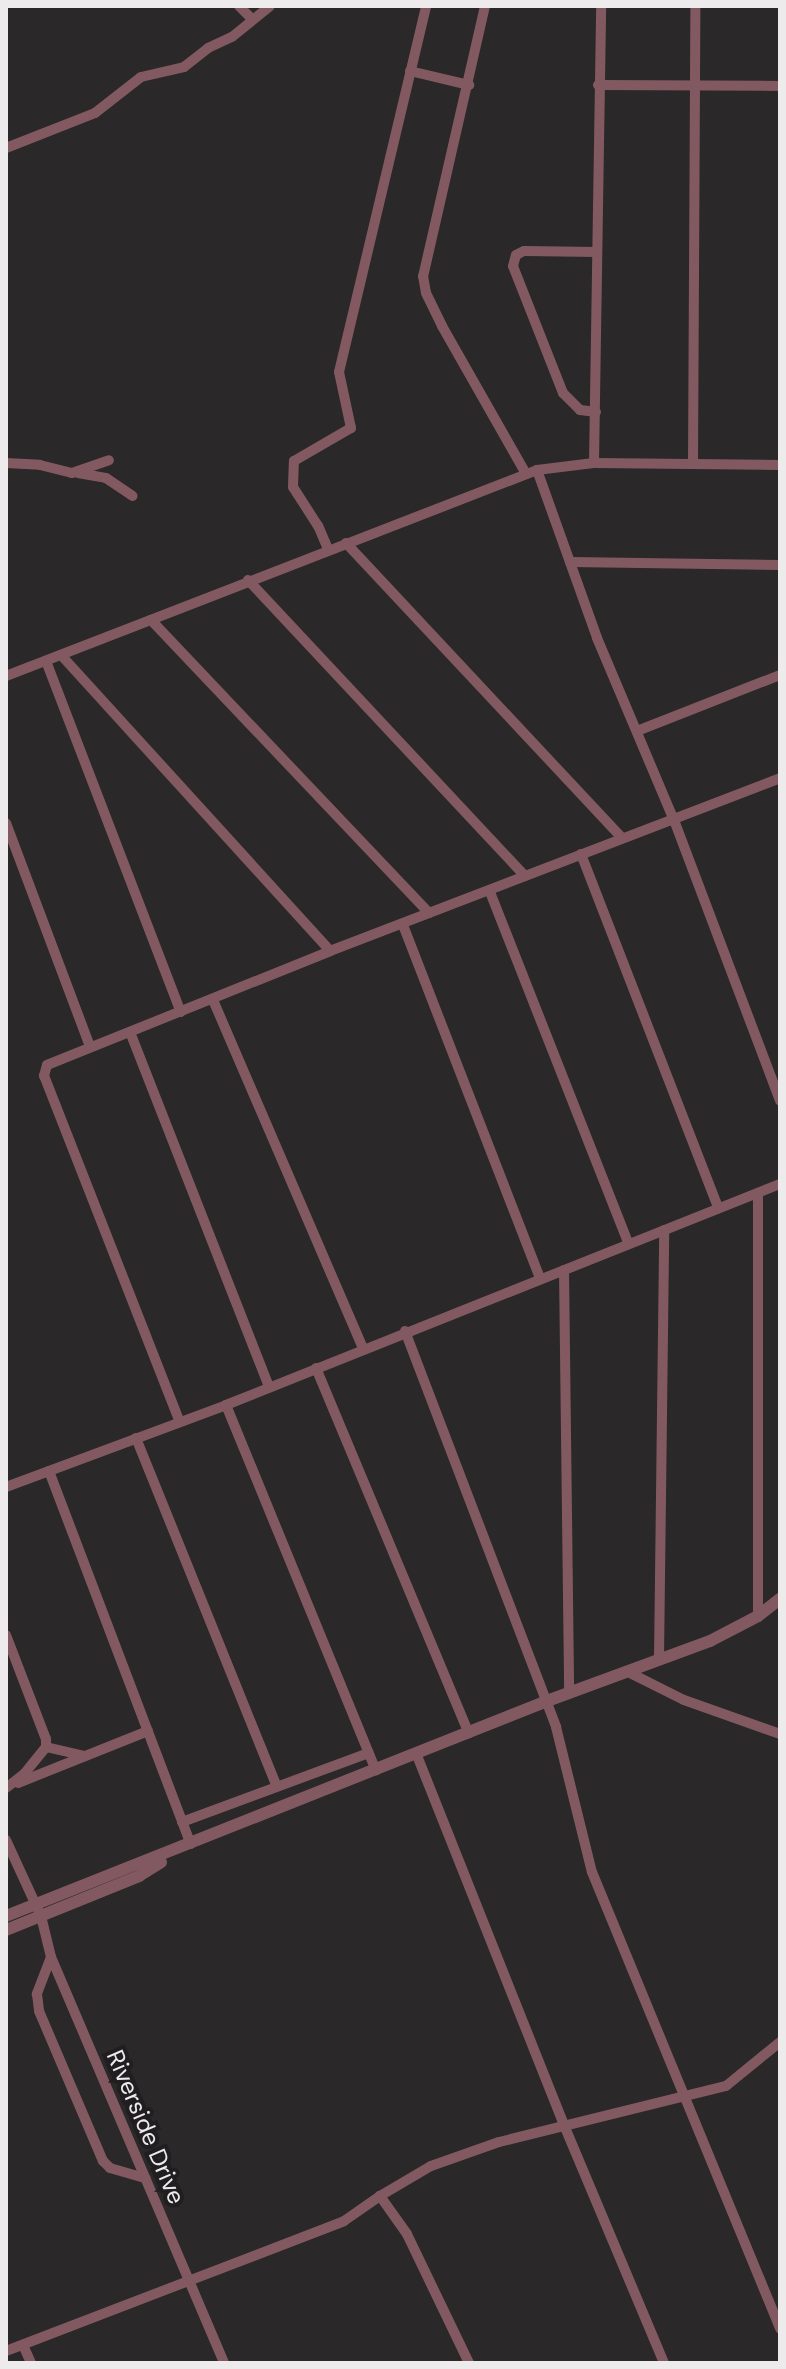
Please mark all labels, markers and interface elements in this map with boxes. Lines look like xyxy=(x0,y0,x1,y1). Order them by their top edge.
street label: Riverside Drive xyxy=(101,2046,191,2208)

